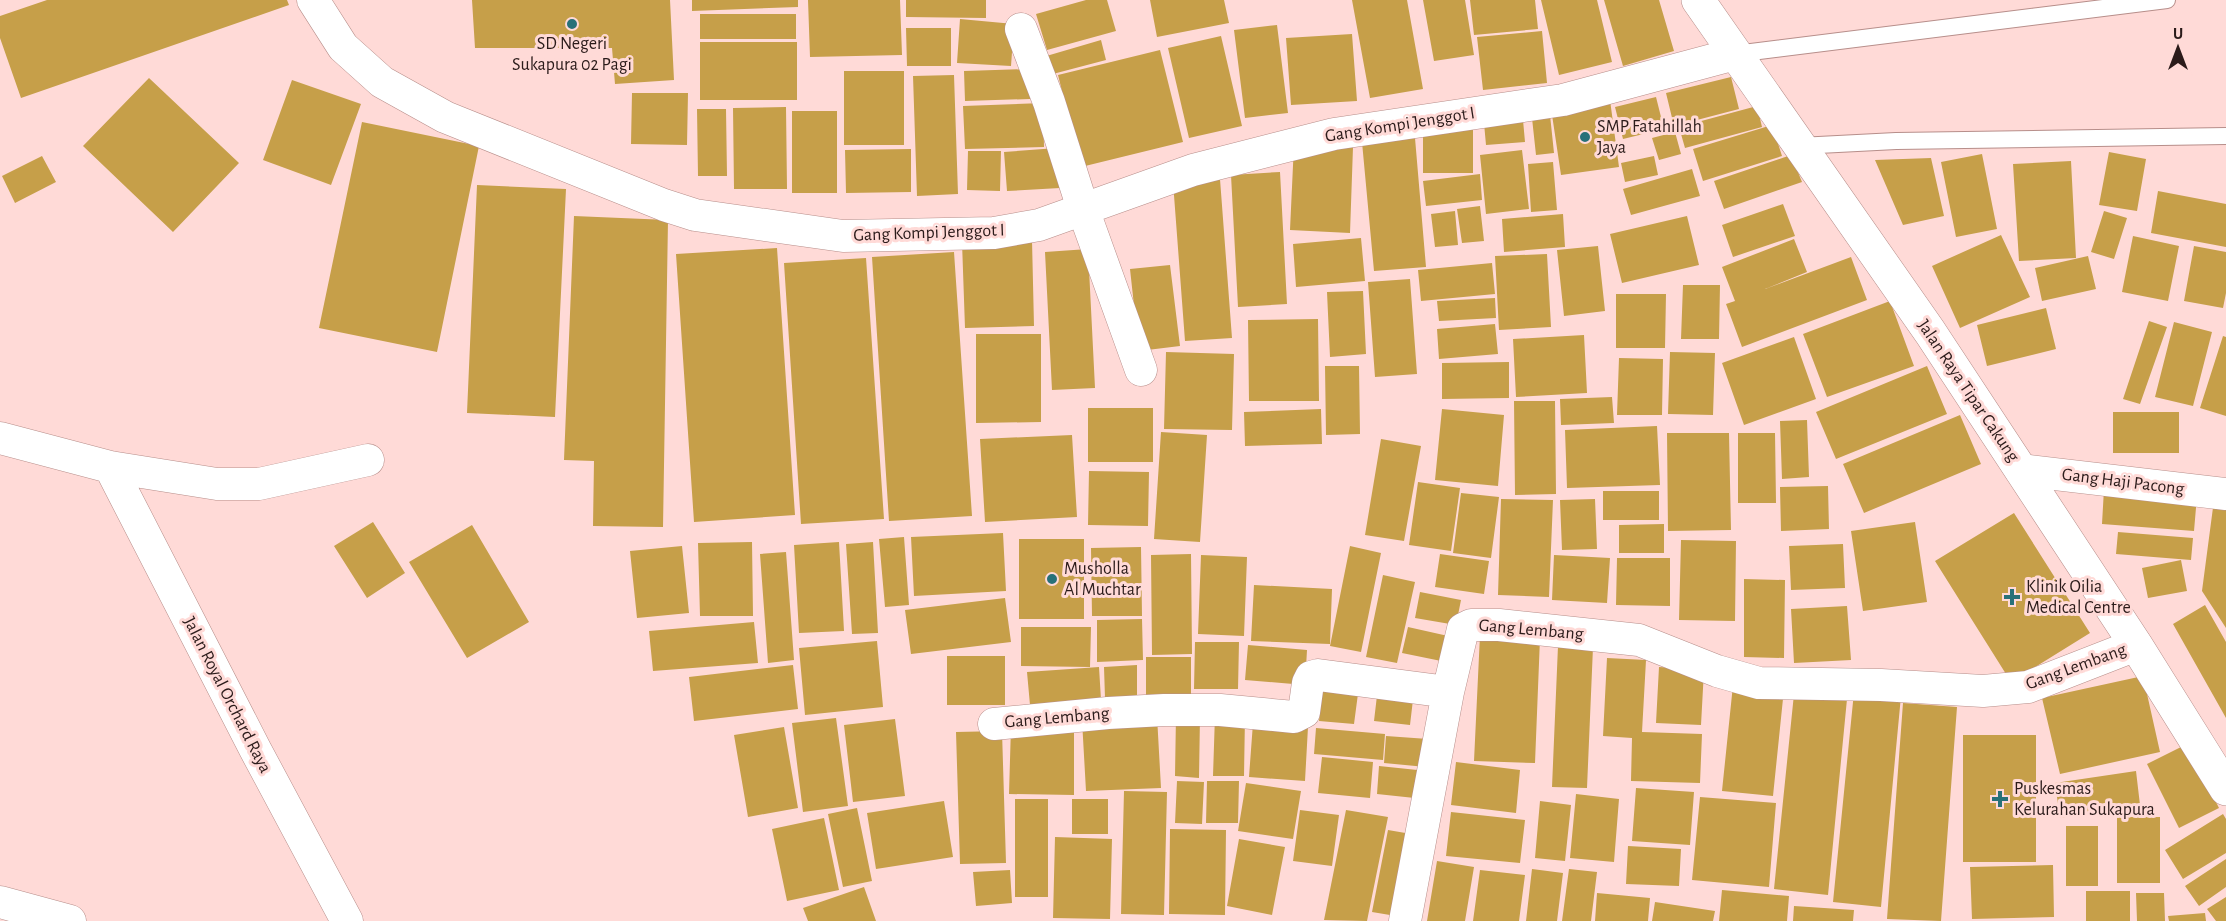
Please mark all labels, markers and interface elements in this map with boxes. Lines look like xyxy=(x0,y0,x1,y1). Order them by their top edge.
marker: SD Negeri Sukapura 02 Pagi xyxy=(565,17,579,31)
north arrow xyxy=(2148,18,2208,78)
text: U xyxy=(2173,26,2183,42)
place label: SD Negeri Sukapura 02 Pagi xyxy=(512,35,632,74)
street label: Gang Kompi Jenggot I xyxy=(1324,104,1476,146)
place label: SMP Fatahillah Jaya xyxy=(1597,118,1702,157)
marker: SMP Fatahillah Jaya xyxy=(1578,130,1592,144)
street label: Gang Kompi Jenggot I xyxy=(853,221,1005,245)
street label: Jalan Raya Tipar Cakung xyxy=(1914,317,2022,465)
street label: Gang Haji Pacong xyxy=(2061,466,2185,498)
place label: Musholla Al Muchtar xyxy=(1064,560,1141,599)
marker: Musholla Al Muchtar xyxy=(1045,572,1059,586)
place label: Klinik Oilia Medical Centre xyxy=(2026,578,2131,617)
marker: Klinik Oilia Medical Centre xyxy=(2003,588,2021,606)
street label: Jalan Royal Orchard Raya xyxy=(180,614,274,776)
street label: Gang Lembang xyxy=(1478,616,1584,644)
street label: Gang Lembang xyxy=(2024,640,2129,693)
street label: Gang Lembang xyxy=(1004,704,1110,732)
place label: Puskesmas Kelurahan Sukapura xyxy=(2014,780,2155,819)
marker: Puskesmas Kelurahan Sukapura xyxy=(1991,790,2009,808)

